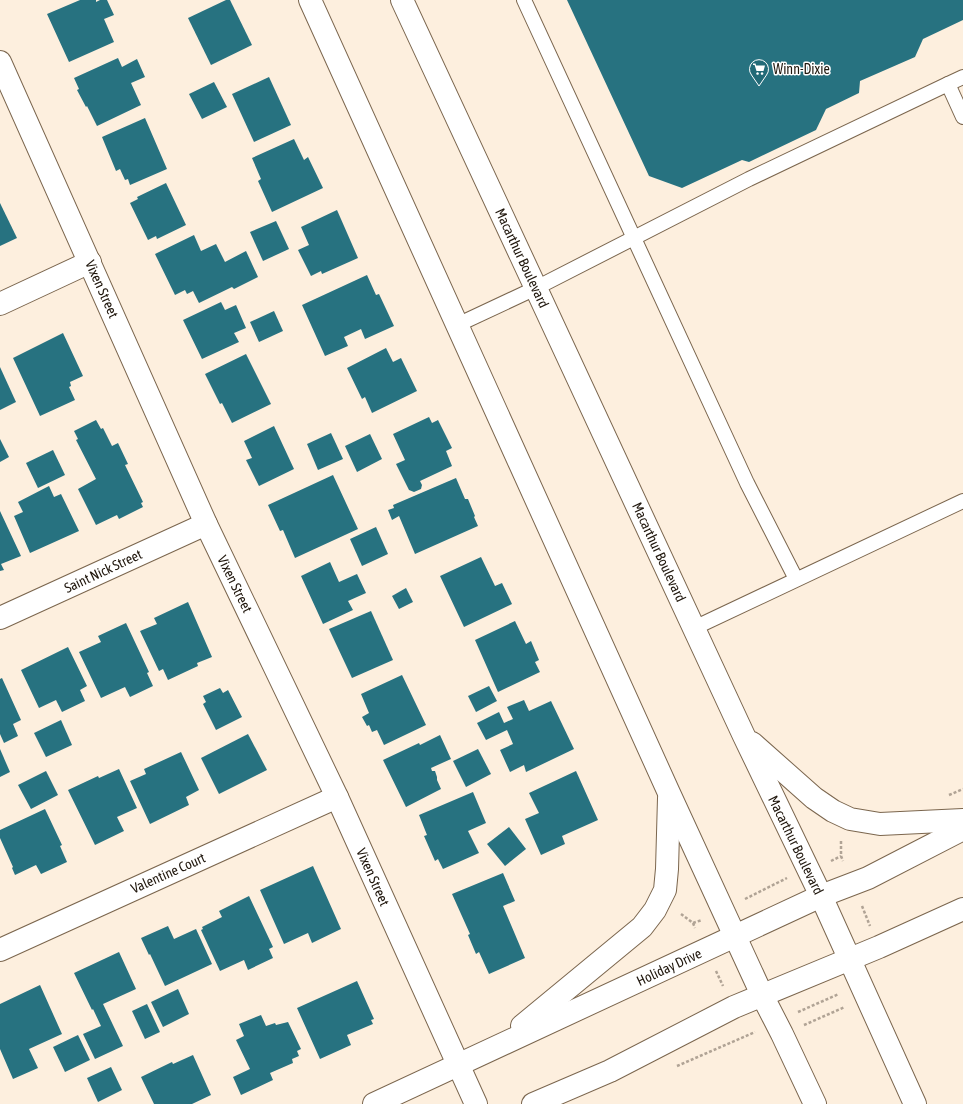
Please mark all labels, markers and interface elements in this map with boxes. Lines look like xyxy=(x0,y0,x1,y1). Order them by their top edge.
supermarket icon: Winn-Dixie xyxy=(748,58,770,86)
place label: Winn-Dixie xyxy=(773,61,830,77)
street label: Macarthur Boulevard xyxy=(492,206,552,310)
street label: Vixen Street xyxy=(82,258,122,320)
street label: Macarthur Boulevard xyxy=(629,500,689,604)
street label: Saint Nick Street xyxy=(62,546,144,596)
street label: Vixen Street xyxy=(214,553,256,615)
street label: Macarthur Boulevard xyxy=(765,793,827,897)
street label: Vixen Street xyxy=(353,846,393,908)
street label: Valentine Court xyxy=(128,849,208,897)
street label: Holiday Drive xyxy=(634,945,704,989)

